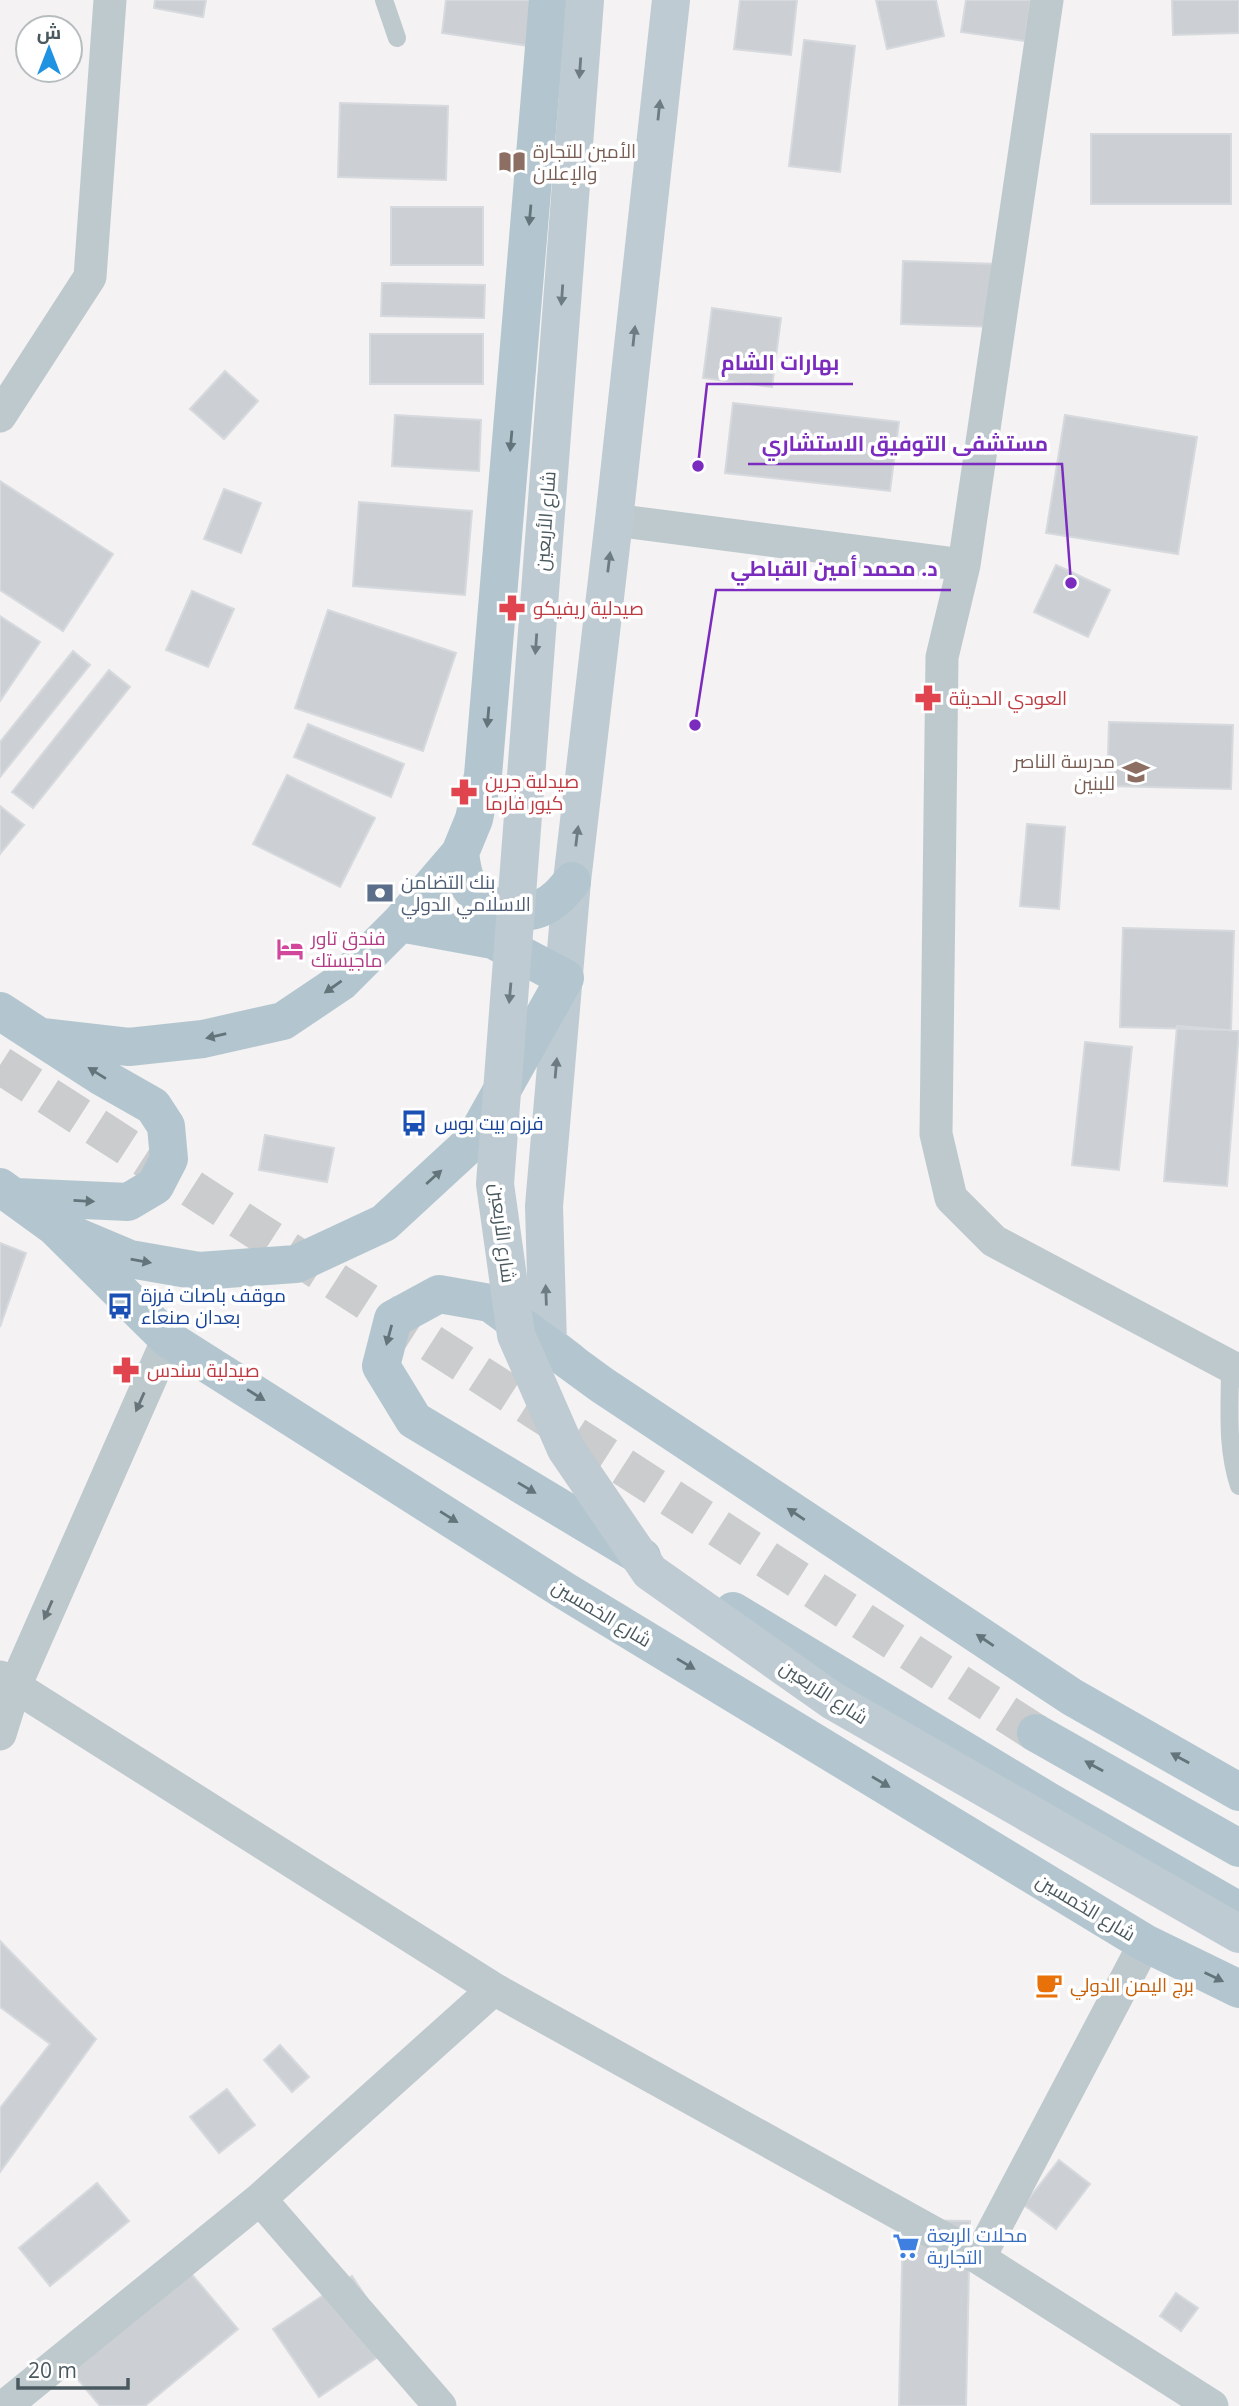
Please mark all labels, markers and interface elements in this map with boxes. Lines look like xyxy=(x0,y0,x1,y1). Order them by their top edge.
north arrow xyxy=(14,14,84,84)
text: ش xyxy=(37,19,61,45)
one-way arrow xyxy=(574,57,585,79)
one-way arrow xyxy=(654,98,665,120)
place label: الأمين للتجارة والإعلان xyxy=(533,138,636,186)
library icon: الأمين للتجارة والإعلان xyxy=(497,147,527,177)
one-way arrow xyxy=(524,204,535,226)
one-way arrow xyxy=(556,284,567,306)
one-way arrow xyxy=(629,325,640,347)
callout: بهارات الشام xyxy=(707,342,853,384)
text: بهارات الشام xyxy=(721,348,839,377)
callout: مستشفى التوفيق الاستشاري xyxy=(748,422,1062,464)
text: مستشفى التوفيق الاستشاري xyxy=(762,429,1048,461)
one-way arrow xyxy=(505,430,516,452)
street label: شارع الأربعين xyxy=(529,470,562,572)
callout: د. محمد أمين القباطي xyxy=(716,548,951,590)
one-way arrow xyxy=(604,551,615,573)
text: د. محمد أمين القباطي xyxy=(730,554,938,586)
pharmacy icon: صيدلية ريفيكو xyxy=(497,593,527,623)
place label: صيدلية ريفيكو xyxy=(533,595,644,621)
one-way arrow xyxy=(530,633,541,655)
pharmacy icon: العودي الحديثة xyxy=(913,683,943,713)
place label: العودي الحديثة xyxy=(949,685,1067,713)
one-way arrow xyxy=(482,706,493,728)
place label: مدرسة الناصر للبنين xyxy=(1013,748,1115,796)
school or university icon: مدرسة الناصر للبنين xyxy=(1121,757,1151,787)
place label: صيدلية جرين كيور فارما xyxy=(485,768,579,816)
pharmacy icon: صيدلية جرين كيور فارما xyxy=(449,777,479,807)
one-way arrow xyxy=(571,825,582,847)
place label: بنك التضامن الاسلامي الدولي xyxy=(401,869,531,919)
bank icon: بنك التضامن الاسلامي الدولي xyxy=(365,878,395,908)
place label: فندق تاور ماجيستك xyxy=(310,925,386,973)
hotel icon: فندق تاور ماجيستك xyxy=(275,934,305,964)
one-way arrow xyxy=(324,980,342,994)
one-way arrow xyxy=(504,982,515,1004)
one-way arrow xyxy=(205,1031,227,1042)
one-way arrow xyxy=(551,1057,562,1079)
one-way arrow xyxy=(88,1067,107,1080)
bus stop icon: فرزه بيت بوس xyxy=(399,1108,429,1138)
place label: فرزه بيت بوس xyxy=(435,1110,543,1136)
one-way arrow xyxy=(425,1169,442,1185)
street label: شارع الأربعين xyxy=(483,1182,522,1284)
one-way arrow xyxy=(73,1196,95,1207)
one-way arrow xyxy=(130,1256,152,1267)
place label: موقف باصات فرزة بعدان صنعاء xyxy=(141,1282,286,1330)
one-way arrow xyxy=(541,1284,552,1306)
bus stop icon: موقف باصات فرزة بعدان صنعاء xyxy=(105,1291,135,1321)
one-way arrow xyxy=(383,1324,394,1346)
pharmacy icon: صيدلية سندس xyxy=(111,1355,141,1385)
place label: صيدلية سندس xyxy=(147,1357,260,1383)
one-way arrow xyxy=(247,1389,266,1402)
one-way arrow xyxy=(134,1392,146,1412)
one-way arrow xyxy=(517,1481,536,1494)
one-way arrow xyxy=(787,1507,805,1521)
one-way arrow xyxy=(439,1510,458,1523)
street label: شارع الخمسين xyxy=(547,1573,657,1654)
one-way arrow xyxy=(42,1600,54,1620)
one-way arrow xyxy=(976,1633,995,1646)
street label: شارع الأربعين xyxy=(774,1654,873,1731)
one-way arrow xyxy=(677,1658,696,1671)
one-way arrow xyxy=(1170,1752,1189,1764)
one-way arrow xyxy=(1084,1760,1104,1772)
one-way arrow xyxy=(871,1776,890,1789)
street label: شارع الخمسين xyxy=(1031,1867,1141,1948)
cafe icon: برج اليمن الدولي xyxy=(1034,1970,1064,2000)
one-way arrow xyxy=(1204,1971,1224,1982)
place label: برج اليمن الدولي xyxy=(1070,1972,1194,2000)
place label: محلات الربعة التجارية xyxy=(927,2222,1028,2270)
supermarket icon: محلات الربعة التجارية xyxy=(891,2231,921,2261)
scale bar xyxy=(18,2346,128,2390)
text: 20 m xyxy=(28,2356,77,2384)

